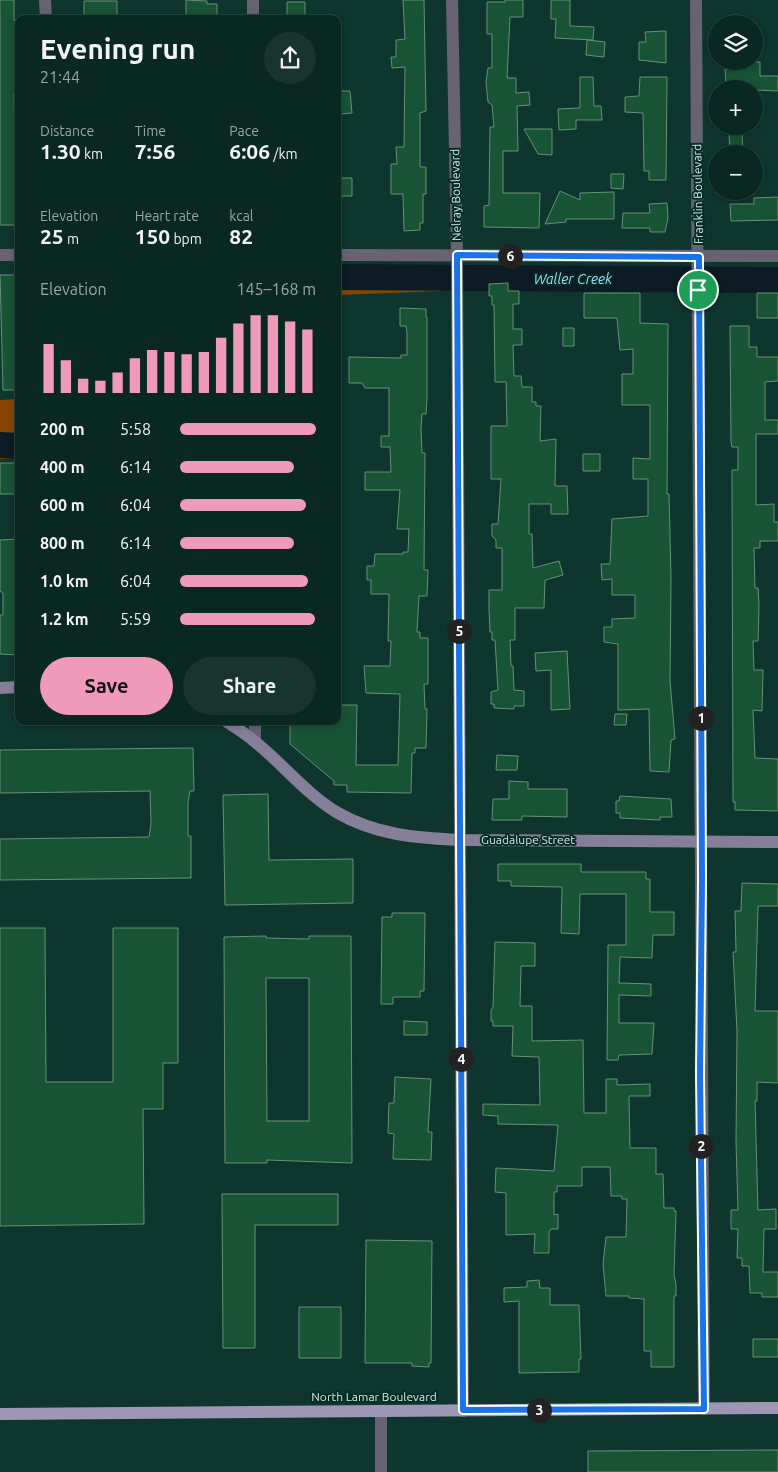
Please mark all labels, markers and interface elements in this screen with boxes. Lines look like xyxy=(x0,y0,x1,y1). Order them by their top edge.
map controls xyxy=(708,15,763,200)
button: layers xyxy=(708,15,763,70)
button: share xyxy=(264,32,316,84)
text: Evening run xyxy=(40,33,195,64)
text: 21:44 xyxy=(40,68,80,86)
button: + xyxy=(708,80,763,135)
text: Distance xyxy=(40,123,94,139)
text: Time xyxy=(135,123,166,139)
text: Pace xyxy=(229,123,259,139)
text: 1.30 xyxy=(40,139,81,163)
text: 7:56 xyxy=(135,139,175,163)
text: 6:06 xyxy=(229,139,270,163)
street label: Franklin Boulevard xyxy=(690,144,705,244)
button: − xyxy=(708,145,763,200)
text: km xyxy=(81,146,103,162)
text: /km xyxy=(270,146,298,162)
street label: Nelray Boulevard xyxy=(448,149,463,241)
text: Elevation xyxy=(40,208,98,224)
text: Heart rate xyxy=(135,208,199,224)
text: kcal xyxy=(229,208,254,224)
text: 25 xyxy=(40,224,64,248)
text: 150 xyxy=(135,224,170,248)
text: 82 xyxy=(229,224,253,248)
text: m xyxy=(64,231,79,247)
text: bpm xyxy=(170,231,202,247)
pin: 6 xyxy=(498,244,522,268)
text: 6 xyxy=(507,248,514,264)
pin xyxy=(677,269,719,311)
water label: Waller Creek xyxy=(534,271,613,287)
icon: arrive xyxy=(684,276,712,304)
text: Elevation xyxy=(40,280,107,298)
text: 145–168 m xyxy=(236,280,316,298)
text: 200 m xyxy=(40,420,85,438)
text: 5:58 xyxy=(120,420,151,438)
text: 400 m xyxy=(40,458,85,476)
text: 6:14 xyxy=(120,458,151,476)
text: 600 m xyxy=(40,496,85,514)
text: 6:04 xyxy=(120,496,151,514)
text: 800 m xyxy=(40,534,85,552)
text: 6:14 xyxy=(120,534,151,552)
text: 1.0 km xyxy=(40,572,89,590)
text: 6:04 xyxy=(120,572,151,590)
text: 1.2 km xyxy=(40,610,89,628)
text: 5:59 xyxy=(120,610,151,628)
pin: 5 xyxy=(446,618,472,644)
text: 5 xyxy=(456,623,463,639)
button: Save xyxy=(40,657,173,715)
button: Share xyxy=(183,657,316,715)
pin: 1 xyxy=(688,706,714,730)
text: 1 xyxy=(698,710,705,726)
street label: Guadalupe Street xyxy=(481,833,575,846)
pin: 4 xyxy=(448,1046,474,1072)
text: 4 xyxy=(458,1051,465,1067)
pin: 2 xyxy=(688,1134,714,1158)
text: 2 xyxy=(698,1138,705,1154)
street label: North Lamar Boulevard xyxy=(311,1390,437,1403)
pin: 3 xyxy=(526,1398,552,1422)
text: 3 xyxy=(536,1402,543,1418)

